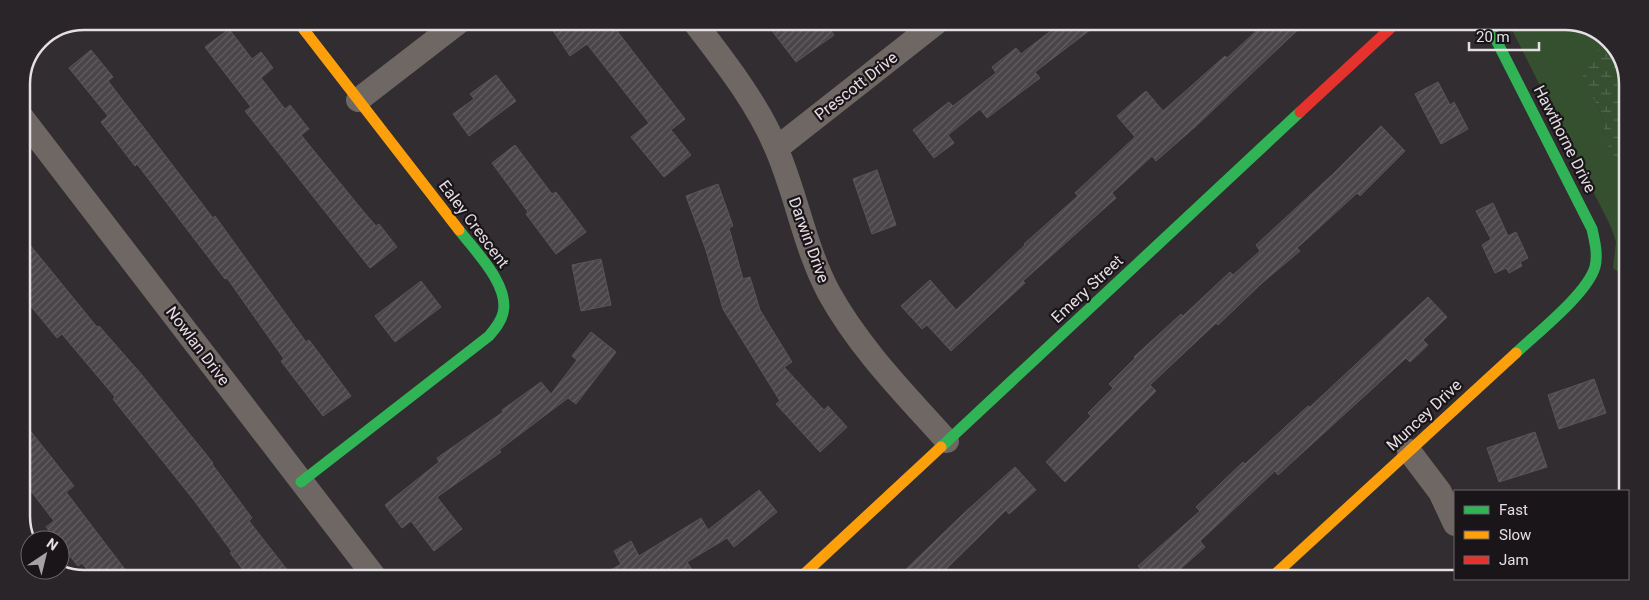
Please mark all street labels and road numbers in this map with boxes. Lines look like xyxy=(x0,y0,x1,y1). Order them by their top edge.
street label: Prescott Drive xyxy=(811,48,901,124)
street label: Hawthorne Drive xyxy=(1530,82,1600,196)
street label: Ealey Crescent xyxy=(435,176,513,272)
street label: Darwin Drive xyxy=(785,195,833,285)
street label: Emery Street xyxy=(1047,251,1127,327)
street label: Nowlan Drive xyxy=(162,303,234,389)
street label: Muncey Drive xyxy=(1382,375,1466,455)

